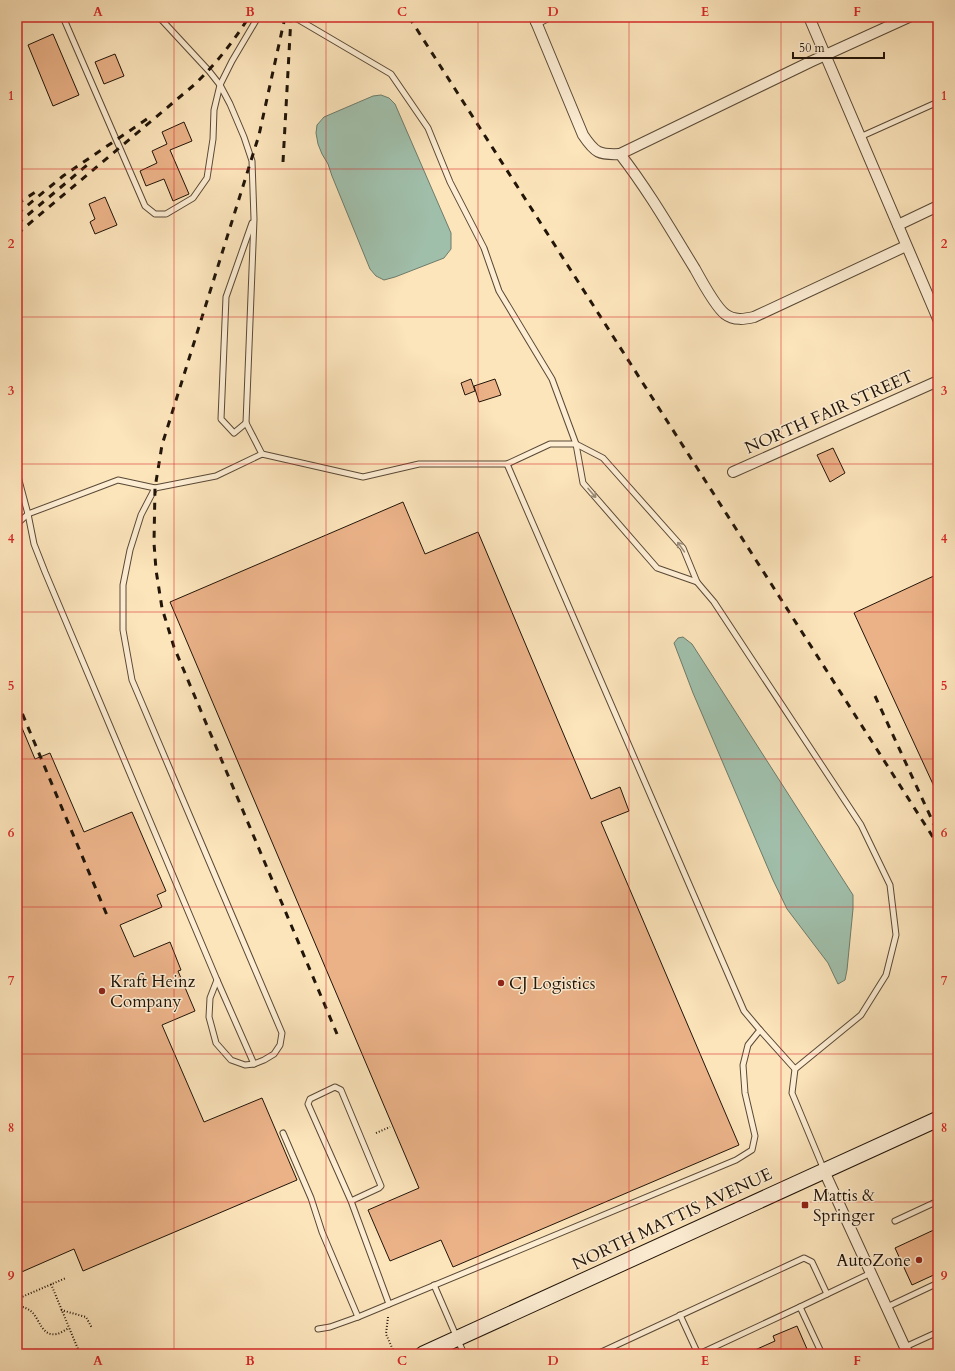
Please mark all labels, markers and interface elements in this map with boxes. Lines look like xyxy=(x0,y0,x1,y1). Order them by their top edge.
text: A xyxy=(93,3,103,21)
text: B xyxy=(245,3,255,21)
text: C xyxy=(397,3,407,21)
text: D xyxy=(547,3,559,21)
text: E xyxy=(701,3,709,21)
text: F xyxy=(853,3,861,21)
scale bar xyxy=(793,34,884,60)
text: 50 m xyxy=(799,40,826,56)
text: 1 xyxy=(8,87,14,105)
text: 1 xyxy=(941,87,947,105)
text: 2 xyxy=(8,235,15,253)
text: 2 xyxy=(941,235,948,253)
street label: NORTH FAIR STREET xyxy=(741,364,917,460)
text: 3 xyxy=(8,382,15,400)
text: 3 xyxy=(941,382,948,400)
one-way arrow xyxy=(588,488,597,499)
text: 4 xyxy=(8,530,15,548)
text: 4 xyxy=(941,530,948,548)
one-way arrow xyxy=(677,542,685,553)
text: 5 xyxy=(8,677,14,695)
text: 5 xyxy=(941,677,947,695)
text: 6 xyxy=(8,824,15,842)
text: 6 xyxy=(941,824,948,842)
place label: Kraft Heinz Company xyxy=(110,970,196,1013)
text: 7 xyxy=(8,972,15,990)
place label: CJ Logistics xyxy=(509,972,596,995)
text: 7 xyxy=(941,972,948,990)
marker: CJ Logistics xyxy=(496,978,506,988)
marker: Kraft Heinz Company xyxy=(97,986,107,996)
text: 8 xyxy=(8,1119,14,1137)
text: 8 xyxy=(941,1119,947,1137)
street label: NORTH MATTIS AVENUE xyxy=(568,1162,776,1276)
place label: Mattis & Springer xyxy=(813,1184,875,1227)
marker: Mattis & Springer xyxy=(800,1200,810,1210)
place label: AutoZone xyxy=(836,1249,911,1272)
marker: AutoZone xyxy=(914,1255,924,1265)
text: 9 xyxy=(8,1267,15,1285)
text: 9 xyxy=(941,1267,948,1285)
text: A xyxy=(93,1352,103,1370)
text: B xyxy=(245,1352,255,1370)
text: C xyxy=(397,1352,407,1370)
text: D xyxy=(547,1352,559,1370)
text: E xyxy=(701,1352,709,1370)
text: F xyxy=(853,1352,861,1370)

